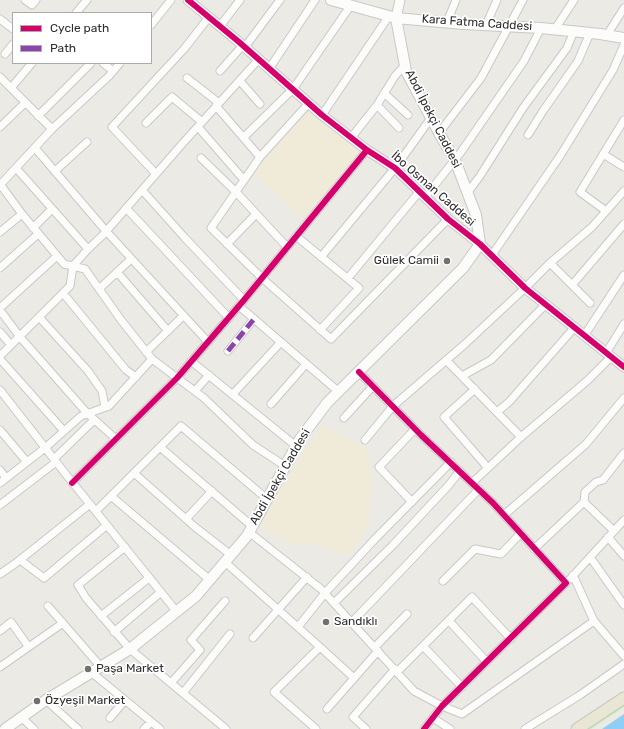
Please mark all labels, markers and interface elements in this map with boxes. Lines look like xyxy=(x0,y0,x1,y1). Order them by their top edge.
legend xyxy=(12,12,152,64)
street label: Kara Fatma Caddesi xyxy=(421,12,533,34)
text: Cycle path xyxy=(50,21,109,35)
text: Path xyxy=(50,41,76,55)
street label: Abdi İpekçi Caddesi xyxy=(402,67,464,171)
street label: İbo Osman Caddesi xyxy=(388,149,478,229)
place label: Gülek Camii xyxy=(374,254,439,268)
marker: Gülek Camii xyxy=(442,256,452,266)
street label: Abdi İpekçi Caddesi xyxy=(247,426,313,528)
place label: Sandıklı xyxy=(334,615,377,629)
marker: Sandıklı xyxy=(321,617,331,627)
place label: Paşa Market xyxy=(96,662,164,676)
marker: Paşa Market xyxy=(83,664,93,674)
place label: Özyeşil Market xyxy=(45,694,125,708)
marker: Özyeşil Market xyxy=(32,696,42,706)

